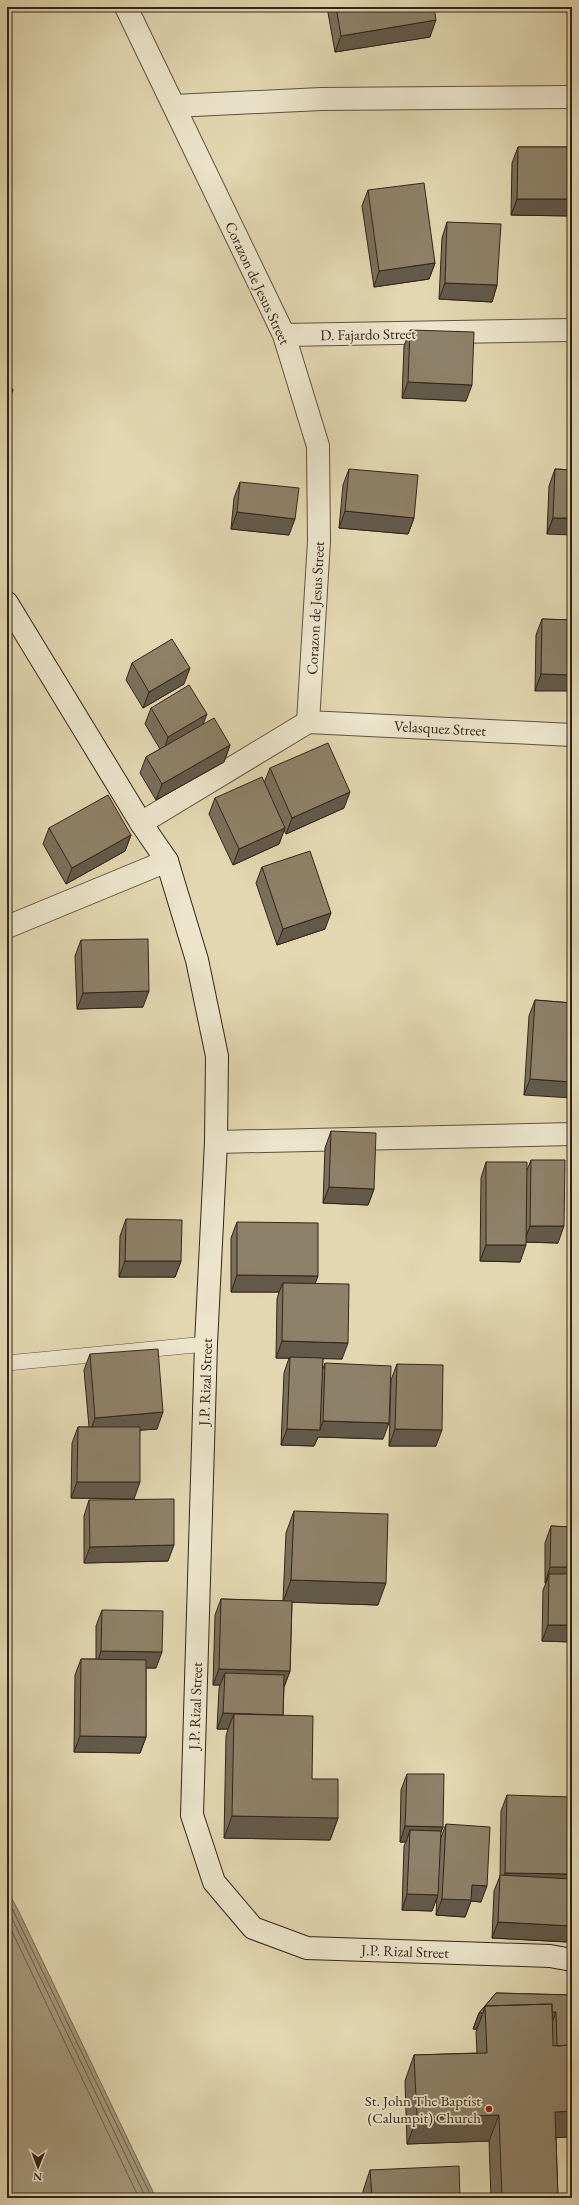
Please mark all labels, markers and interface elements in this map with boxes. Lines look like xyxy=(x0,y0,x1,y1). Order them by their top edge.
street label: Corazon de Jesus Street xyxy=(221,218,295,348)
street label: D. Fajardo Street xyxy=(320,324,416,344)
street label: Corazon de Jesus Street xyxy=(302,540,328,675)
street label: Velasquez Street xyxy=(394,716,487,740)
street label: J.P. Rizal Street xyxy=(194,1338,216,1428)
street label: J.P. Rizal Street xyxy=(184,1662,206,1752)
street label: J.P. Rizal Street xyxy=(359,1940,449,1962)
place label: St. John The Baptist (Calumpit) Church xyxy=(365,2091,481,2127)
marker: St. John The Baptist (Calumpit) Church xyxy=(484,2104,494,2114)
north arrow xyxy=(18,2147,58,2187)
text: N xyxy=(33,2170,42,2184)

